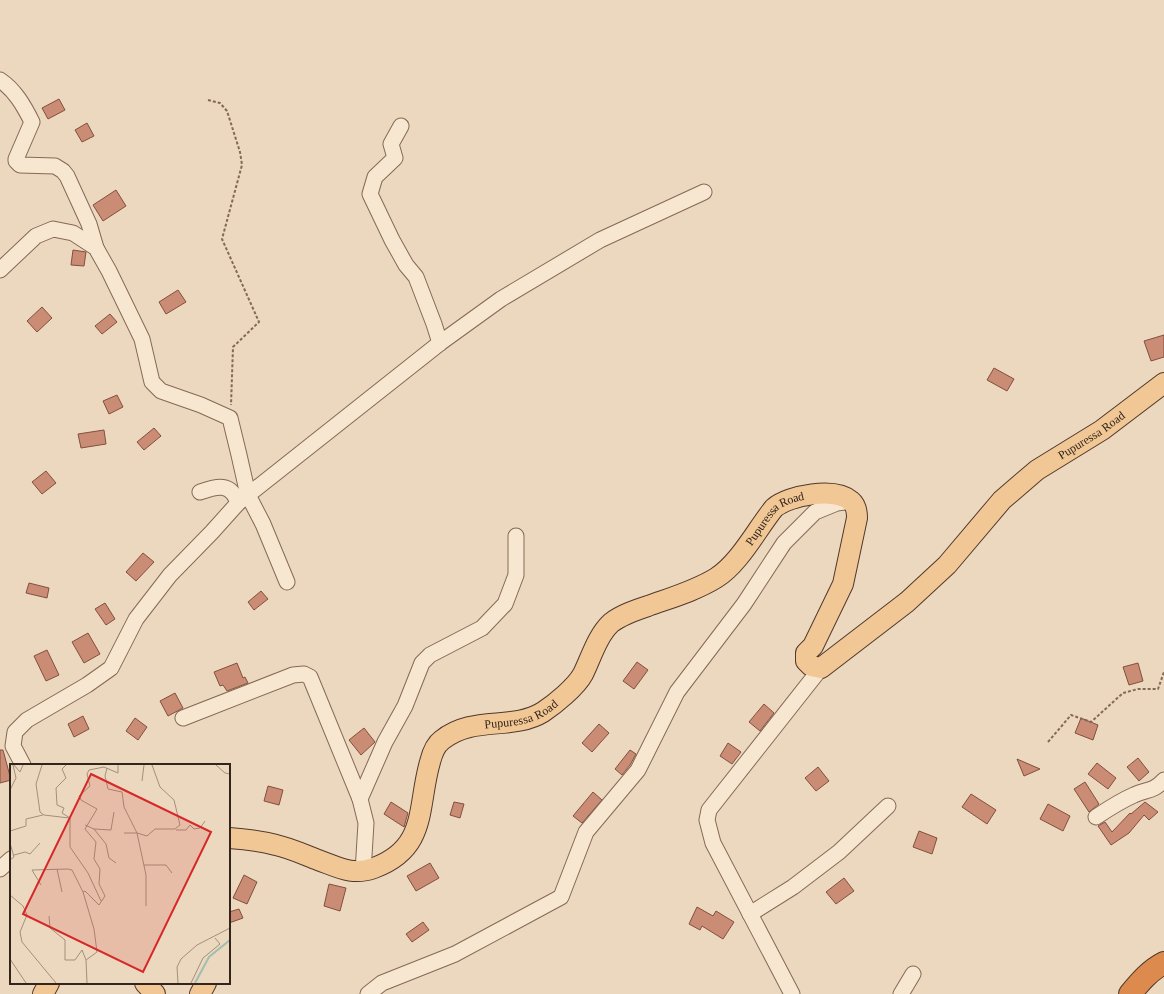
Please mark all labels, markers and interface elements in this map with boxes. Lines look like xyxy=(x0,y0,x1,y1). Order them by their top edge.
street label: Pupuressa Road xyxy=(1055,408,1127,462)
street label: Pupuressa Road xyxy=(743,489,805,548)
street label: Pupuressa Road xyxy=(484,697,561,731)
inset map xyxy=(10,764,230,984)

